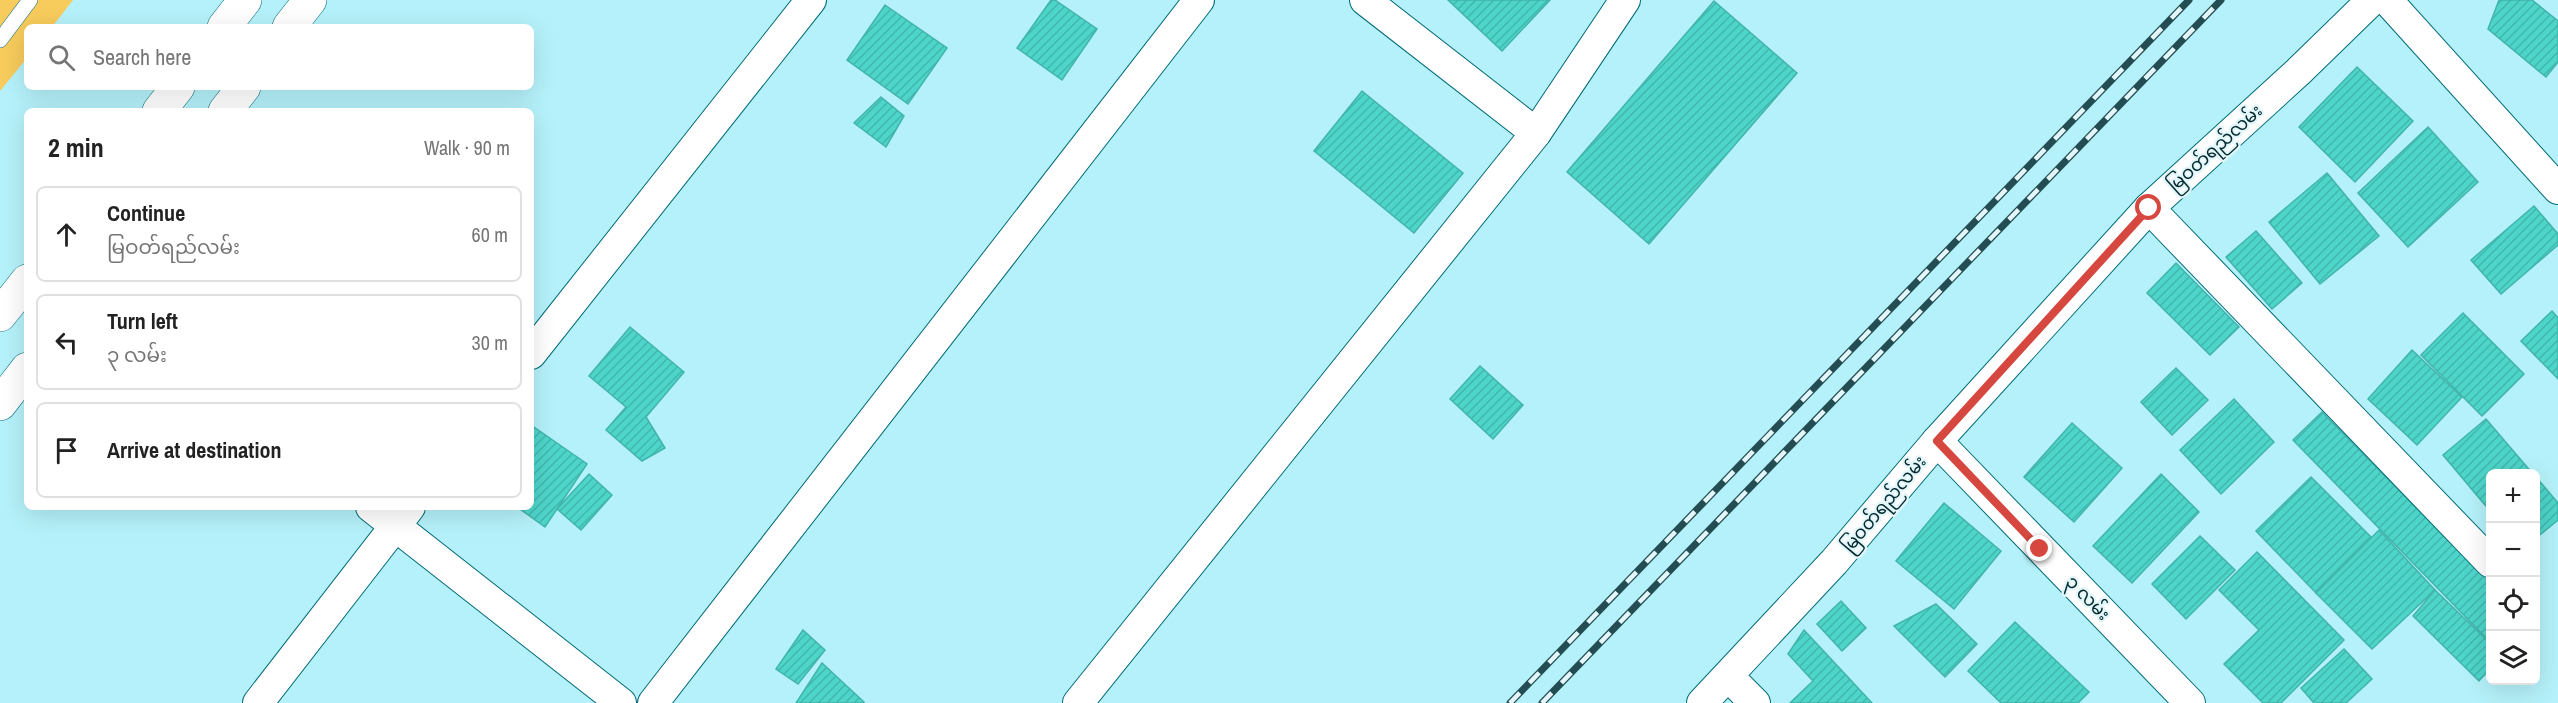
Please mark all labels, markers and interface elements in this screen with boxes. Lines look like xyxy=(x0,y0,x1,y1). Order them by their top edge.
search box xyxy=(24,24,534,90)
icon: search xyxy=(45,41,78,74)
text: Search here xyxy=(93,42,191,72)
street label: မြဝတ်ရည်လမ်း xyxy=(2162,98,2270,199)
text: 2 min xyxy=(48,130,104,165)
text: Walk · 90 m xyxy=(424,134,510,161)
route start xyxy=(2135,194,2161,220)
text: Continue xyxy=(107,198,185,228)
icon: ahead xyxy=(50,218,83,251)
text: 60 m xyxy=(472,221,508,248)
text: မြဝတ်ရည်လမ်း xyxy=(107,233,240,260)
text: Turn left xyxy=(107,306,178,336)
icon: left xyxy=(50,326,83,359)
text: 30 m xyxy=(472,329,508,356)
text: ၃ လမ်း xyxy=(107,341,167,368)
icon: arrive xyxy=(50,434,83,467)
text: Arrive at destination xyxy=(107,435,281,465)
street label: မြဝတ်ရည်လမ်း xyxy=(1836,450,1934,559)
map controls xyxy=(2486,469,2540,685)
button: + xyxy=(2486,469,2540,523)
button: − xyxy=(2486,523,2540,577)
route end xyxy=(2026,535,2052,561)
street label: ၃ လမ်း xyxy=(2058,570,2116,628)
button: locate xyxy=(2486,577,2540,631)
button: layers xyxy=(2486,631,2540,685)

